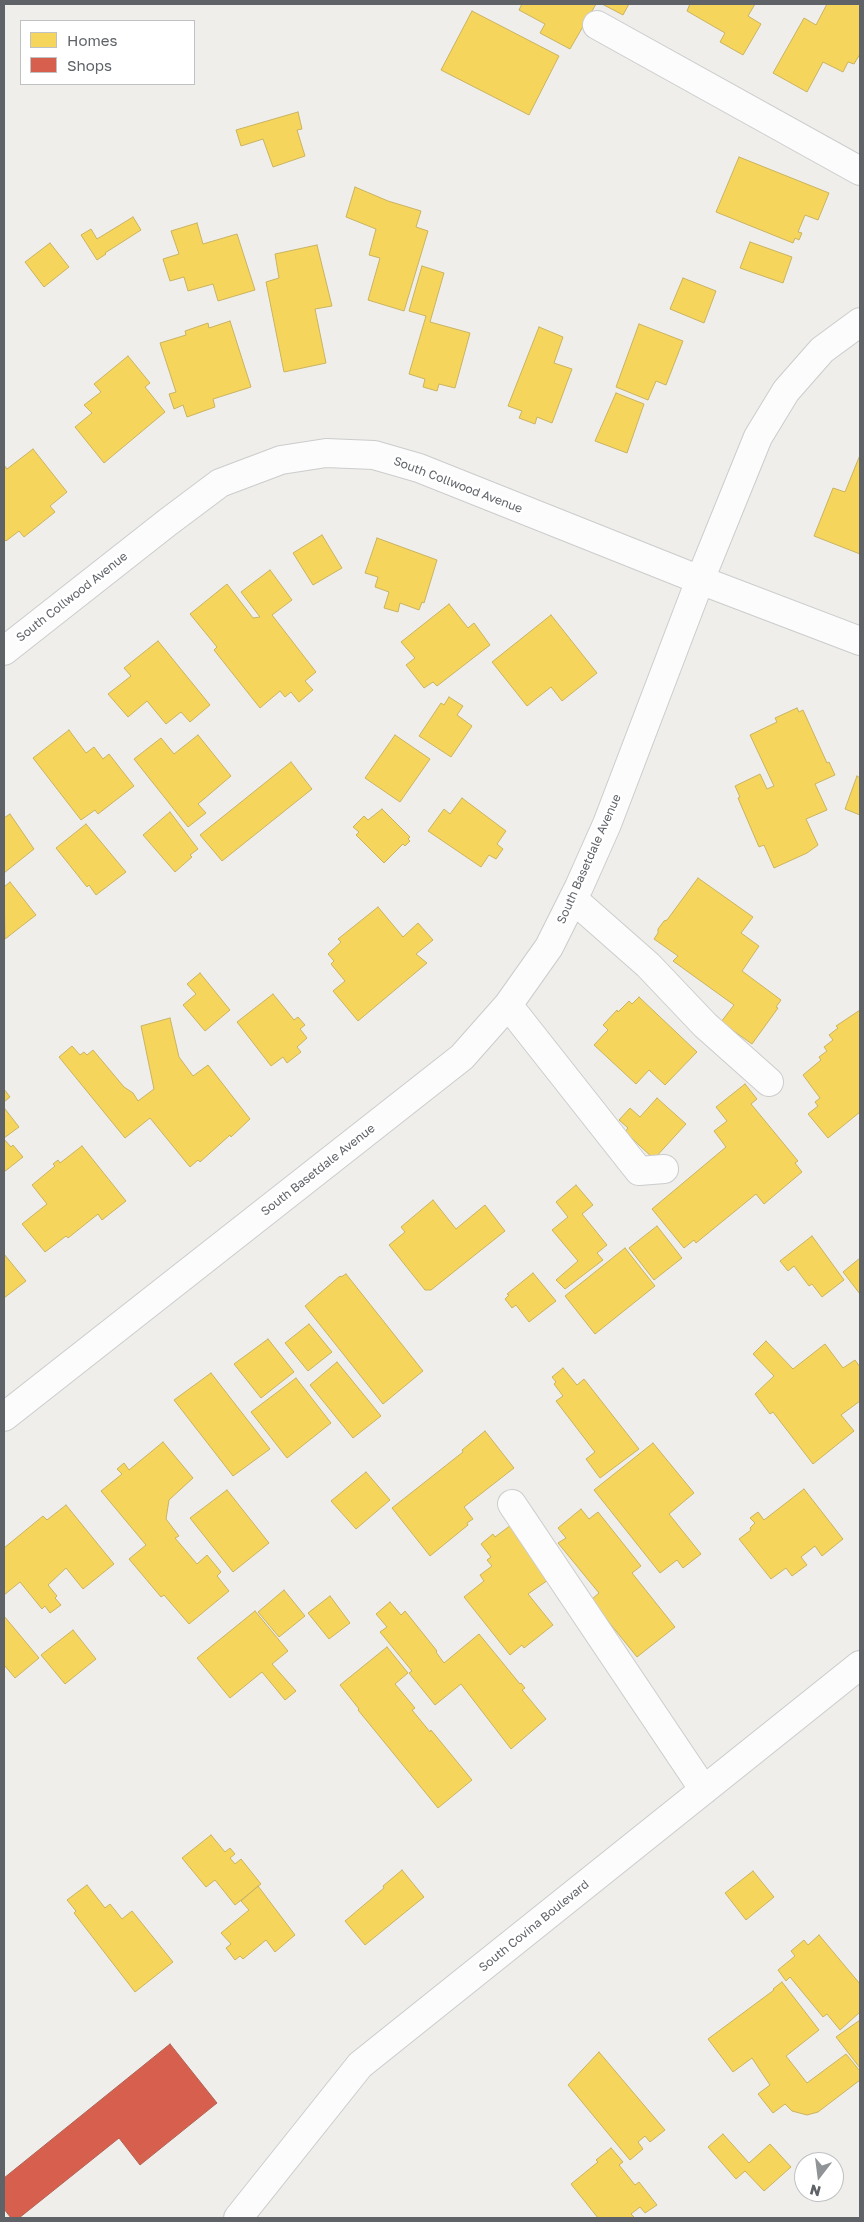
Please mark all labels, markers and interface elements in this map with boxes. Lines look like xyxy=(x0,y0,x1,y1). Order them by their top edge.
legend xyxy=(20,20,195,85)
text: Homes xyxy=(67,31,117,49)
text: Shops xyxy=(67,56,112,74)
street label: South Collwood Avenue xyxy=(391,454,525,516)
street label: South Collwood Avenue xyxy=(14,549,130,645)
street label: South Basetdale Avenue xyxy=(554,792,624,926)
street label: South Basetdale Avenue xyxy=(258,1121,378,1219)
street label: South Covina Boulevard xyxy=(476,1877,592,1975)
north arrow xyxy=(794,2152,844,2202)
text: N xyxy=(808,2181,823,2201)

